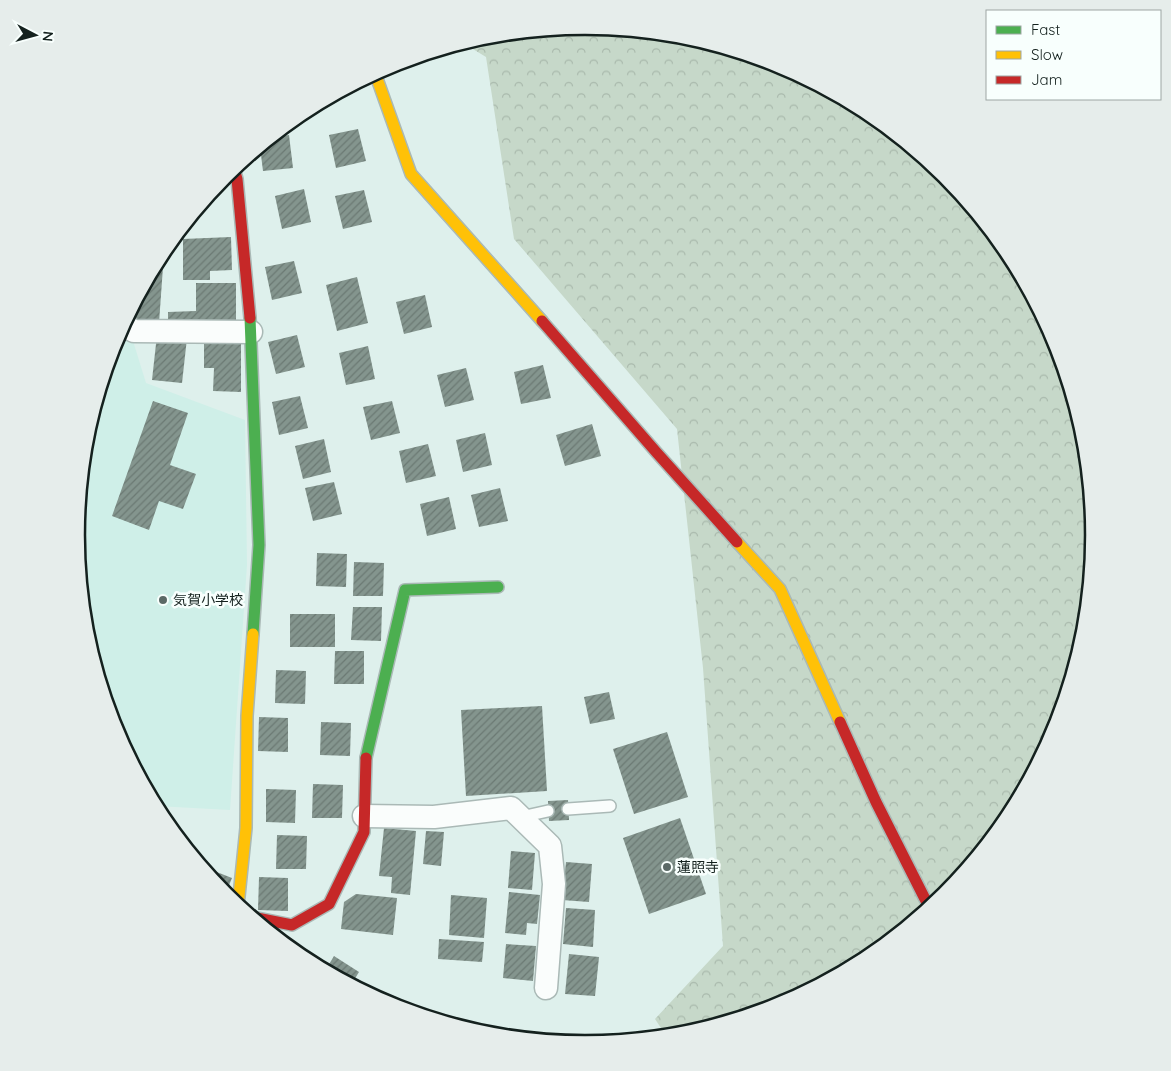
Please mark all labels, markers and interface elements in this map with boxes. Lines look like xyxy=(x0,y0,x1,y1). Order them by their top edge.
north arrow xyxy=(10,10,60,60)
legend xyxy=(986,10,1161,100)
text: Fast xyxy=(1031,20,1060,39)
text: N xyxy=(38,30,57,42)
text: Slow xyxy=(1031,45,1063,64)
text: Jam xyxy=(1031,70,1062,89)
place label: 気賀小学校 xyxy=(173,591,243,609)
marker: 気賀小学校 xyxy=(157,594,169,606)
place label: 蓮照寺 xyxy=(677,858,719,876)
marker: 蓮照寺 xyxy=(661,861,673,873)

